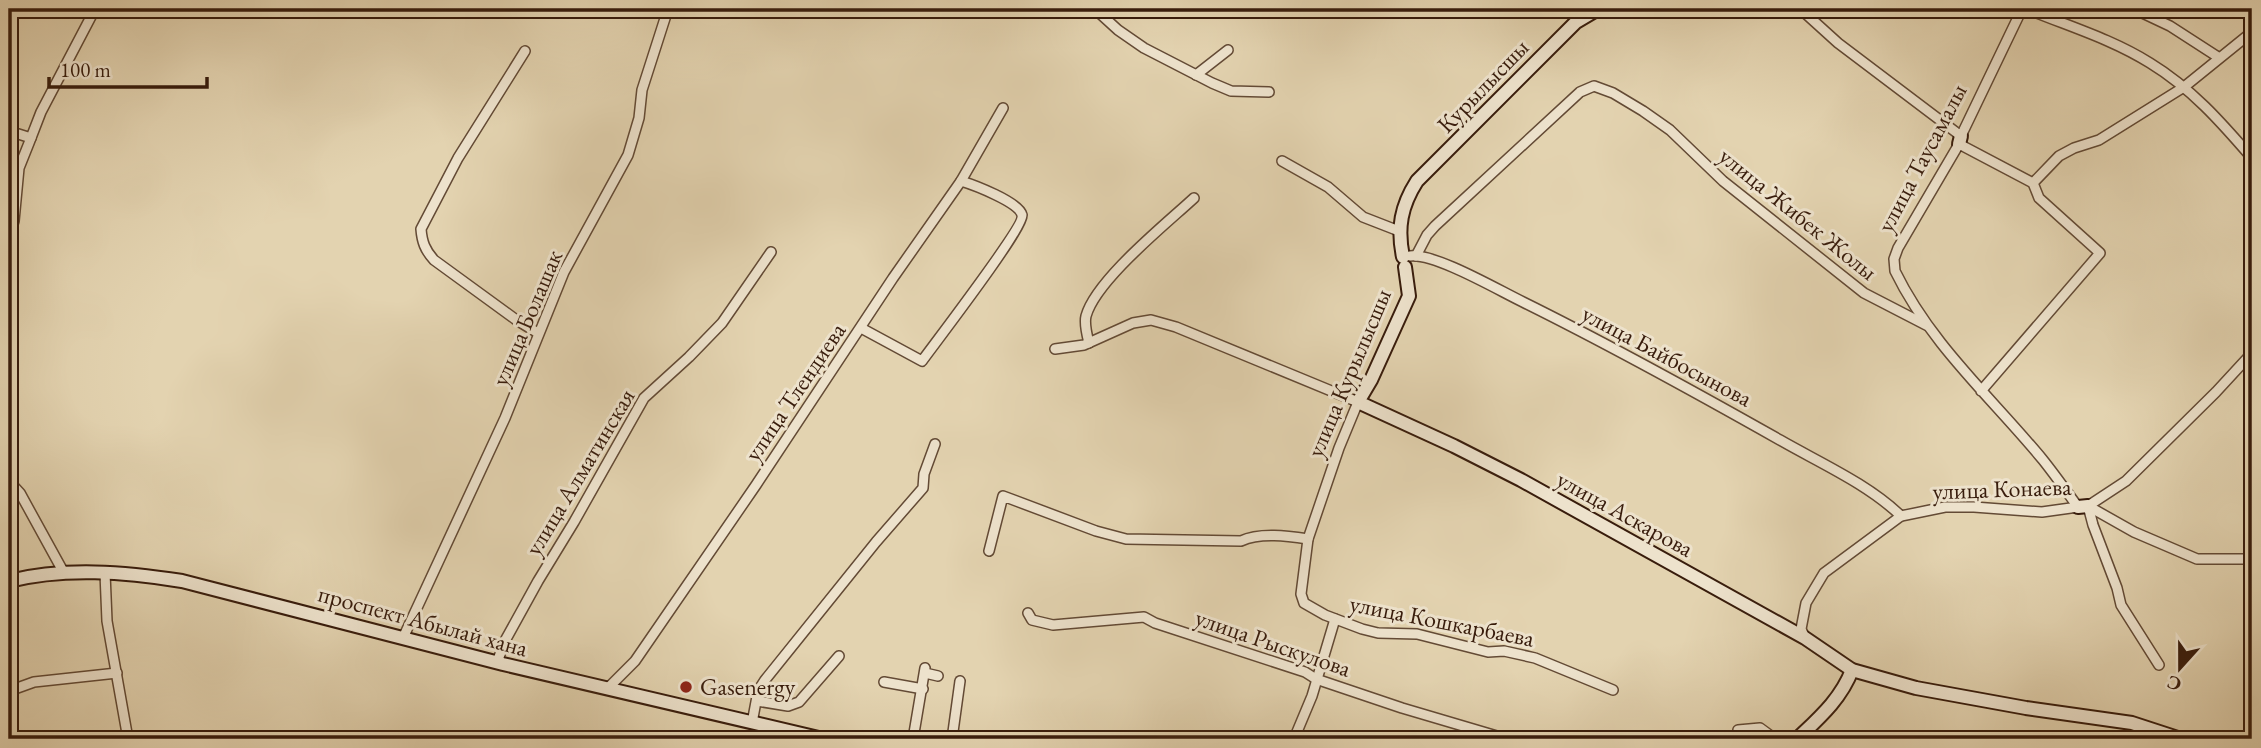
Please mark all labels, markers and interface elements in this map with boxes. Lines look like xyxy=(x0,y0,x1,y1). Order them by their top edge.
street label: Курылысшы xyxy=(1430,32,1535,139)
scale bar xyxy=(49,46,206,90)
text: 100 m xyxy=(60,56,111,83)
street label: улица Таусамалы xyxy=(1870,78,1974,237)
street label: улица Жибек Жолы xyxy=(1713,140,1884,287)
street label: улица Болашак xyxy=(484,245,569,391)
street label: улица Курылысшы xyxy=(1299,283,1398,462)
street label: улица Байбосынова xyxy=(1577,298,1758,414)
street label: улица Тлендиева xyxy=(737,316,853,467)
street label: улица Алматинская xyxy=(518,382,642,561)
street label: улица Аскарова xyxy=(1551,463,1699,564)
street label: улица Конаева xyxy=(1932,471,2073,506)
street label: проспект Абылай хана xyxy=(315,578,532,663)
street label: улица Кошкарбаева xyxy=(1347,587,1537,654)
street label: улица Рыскулова xyxy=(1191,601,1356,684)
north arrow xyxy=(2146,632,2216,702)
text: С xyxy=(2163,669,2185,697)
place label: Gasenergy xyxy=(700,671,796,702)
marker: Gasenergy xyxy=(678,679,694,695)

